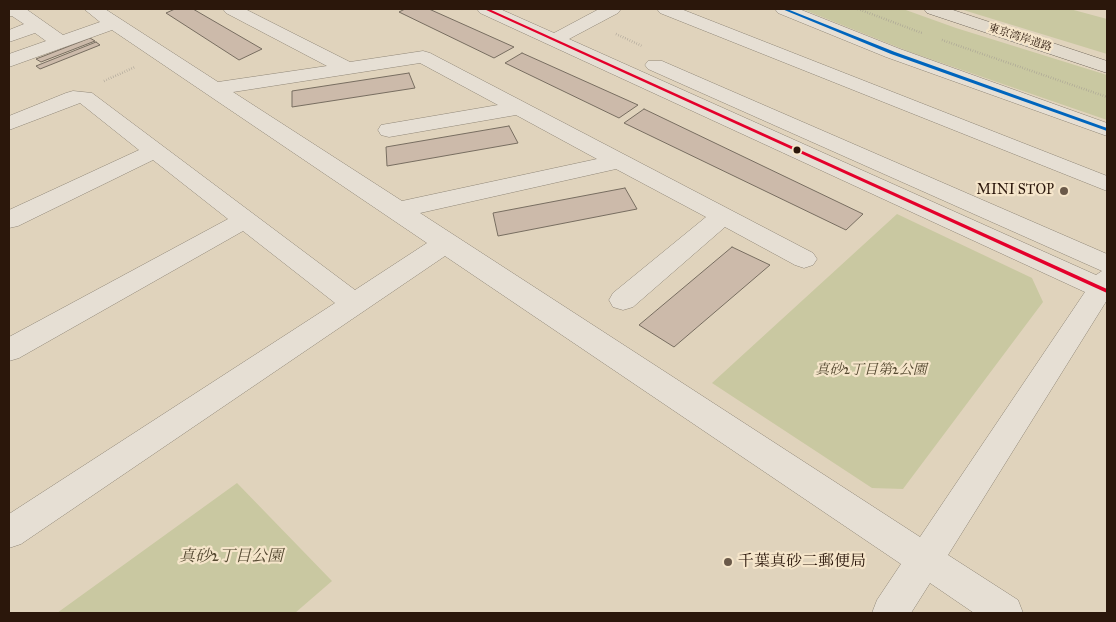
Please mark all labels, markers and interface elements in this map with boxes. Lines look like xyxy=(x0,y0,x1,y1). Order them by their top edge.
street label: 東京湾岸道路 xyxy=(987,22,1053,54)
unlabelled marker xyxy=(792,145,802,155)
place label: MINI STOP xyxy=(976,183,1054,199)
marker: MINI STOP xyxy=(1058,185,1070,197)
park label: 真砂2丁目第2公園 xyxy=(815,363,927,379)
park label: 真砂2丁目公園 xyxy=(179,547,283,567)
place label: 千葉真砂二郵便局 xyxy=(738,552,866,572)
marker: 千葉真砂二郵便局 xyxy=(722,556,734,568)

